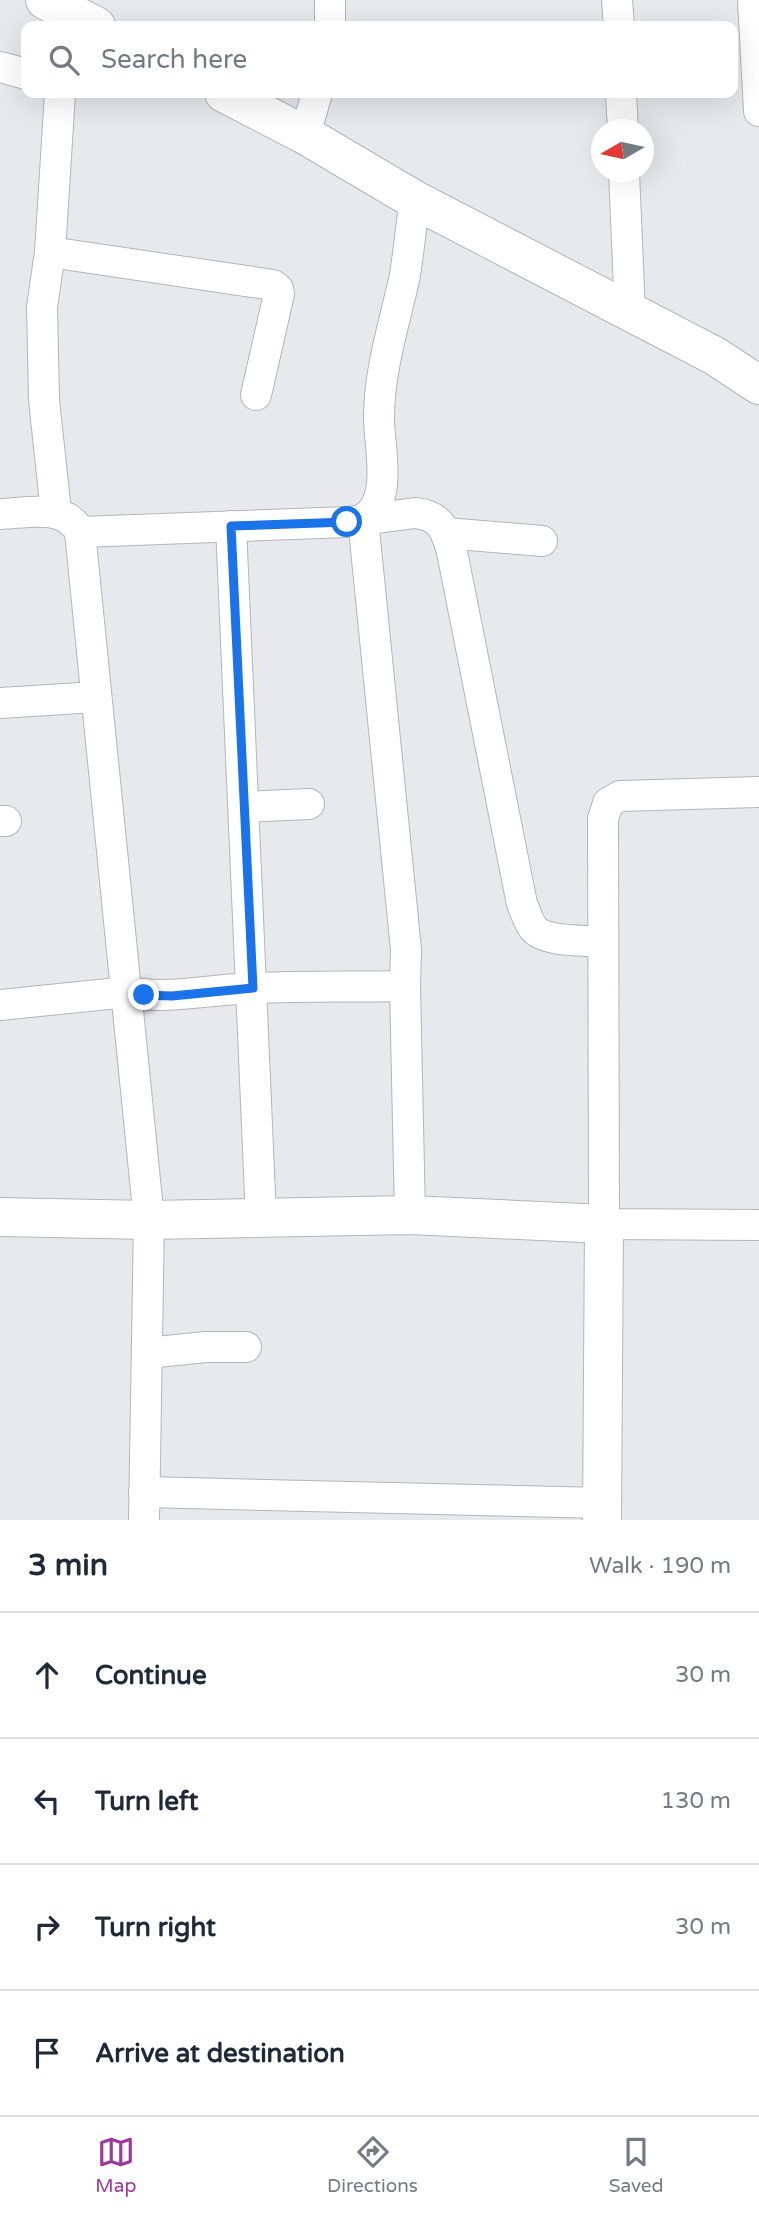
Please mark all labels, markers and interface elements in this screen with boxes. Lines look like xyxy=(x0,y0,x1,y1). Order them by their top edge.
search box xyxy=(21,21,738,98)
icon: search xyxy=(45,41,83,79)
text: Search here xyxy=(101,44,247,75)
north arrow xyxy=(591,119,654,182)
route start xyxy=(331,506,362,537)
route end xyxy=(128,979,159,1010)
text: 3 min xyxy=(28,1547,108,1584)
text: Walk · 190 m xyxy=(589,1552,731,1580)
icon: ahead xyxy=(28,1656,66,1694)
text: Continue xyxy=(95,1660,207,1691)
text: 30 m xyxy=(675,1661,731,1689)
icon: left xyxy=(28,1782,66,1820)
text: Turn left xyxy=(95,1786,198,1817)
text: 130 m xyxy=(661,1787,731,1815)
icon: right xyxy=(28,1908,66,1946)
text: Turn right xyxy=(95,1912,216,1943)
text: 30 m xyxy=(675,1913,731,1941)
icon: arrive xyxy=(28,2034,66,2072)
text: Arrive at destination xyxy=(95,2038,345,2069)
tab: Map xyxy=(95,2133,136,2197)
tab: Directions xyxy=(327,2133,418,2197)
tab: Saved xyxy=(609,2133,664,2197)

